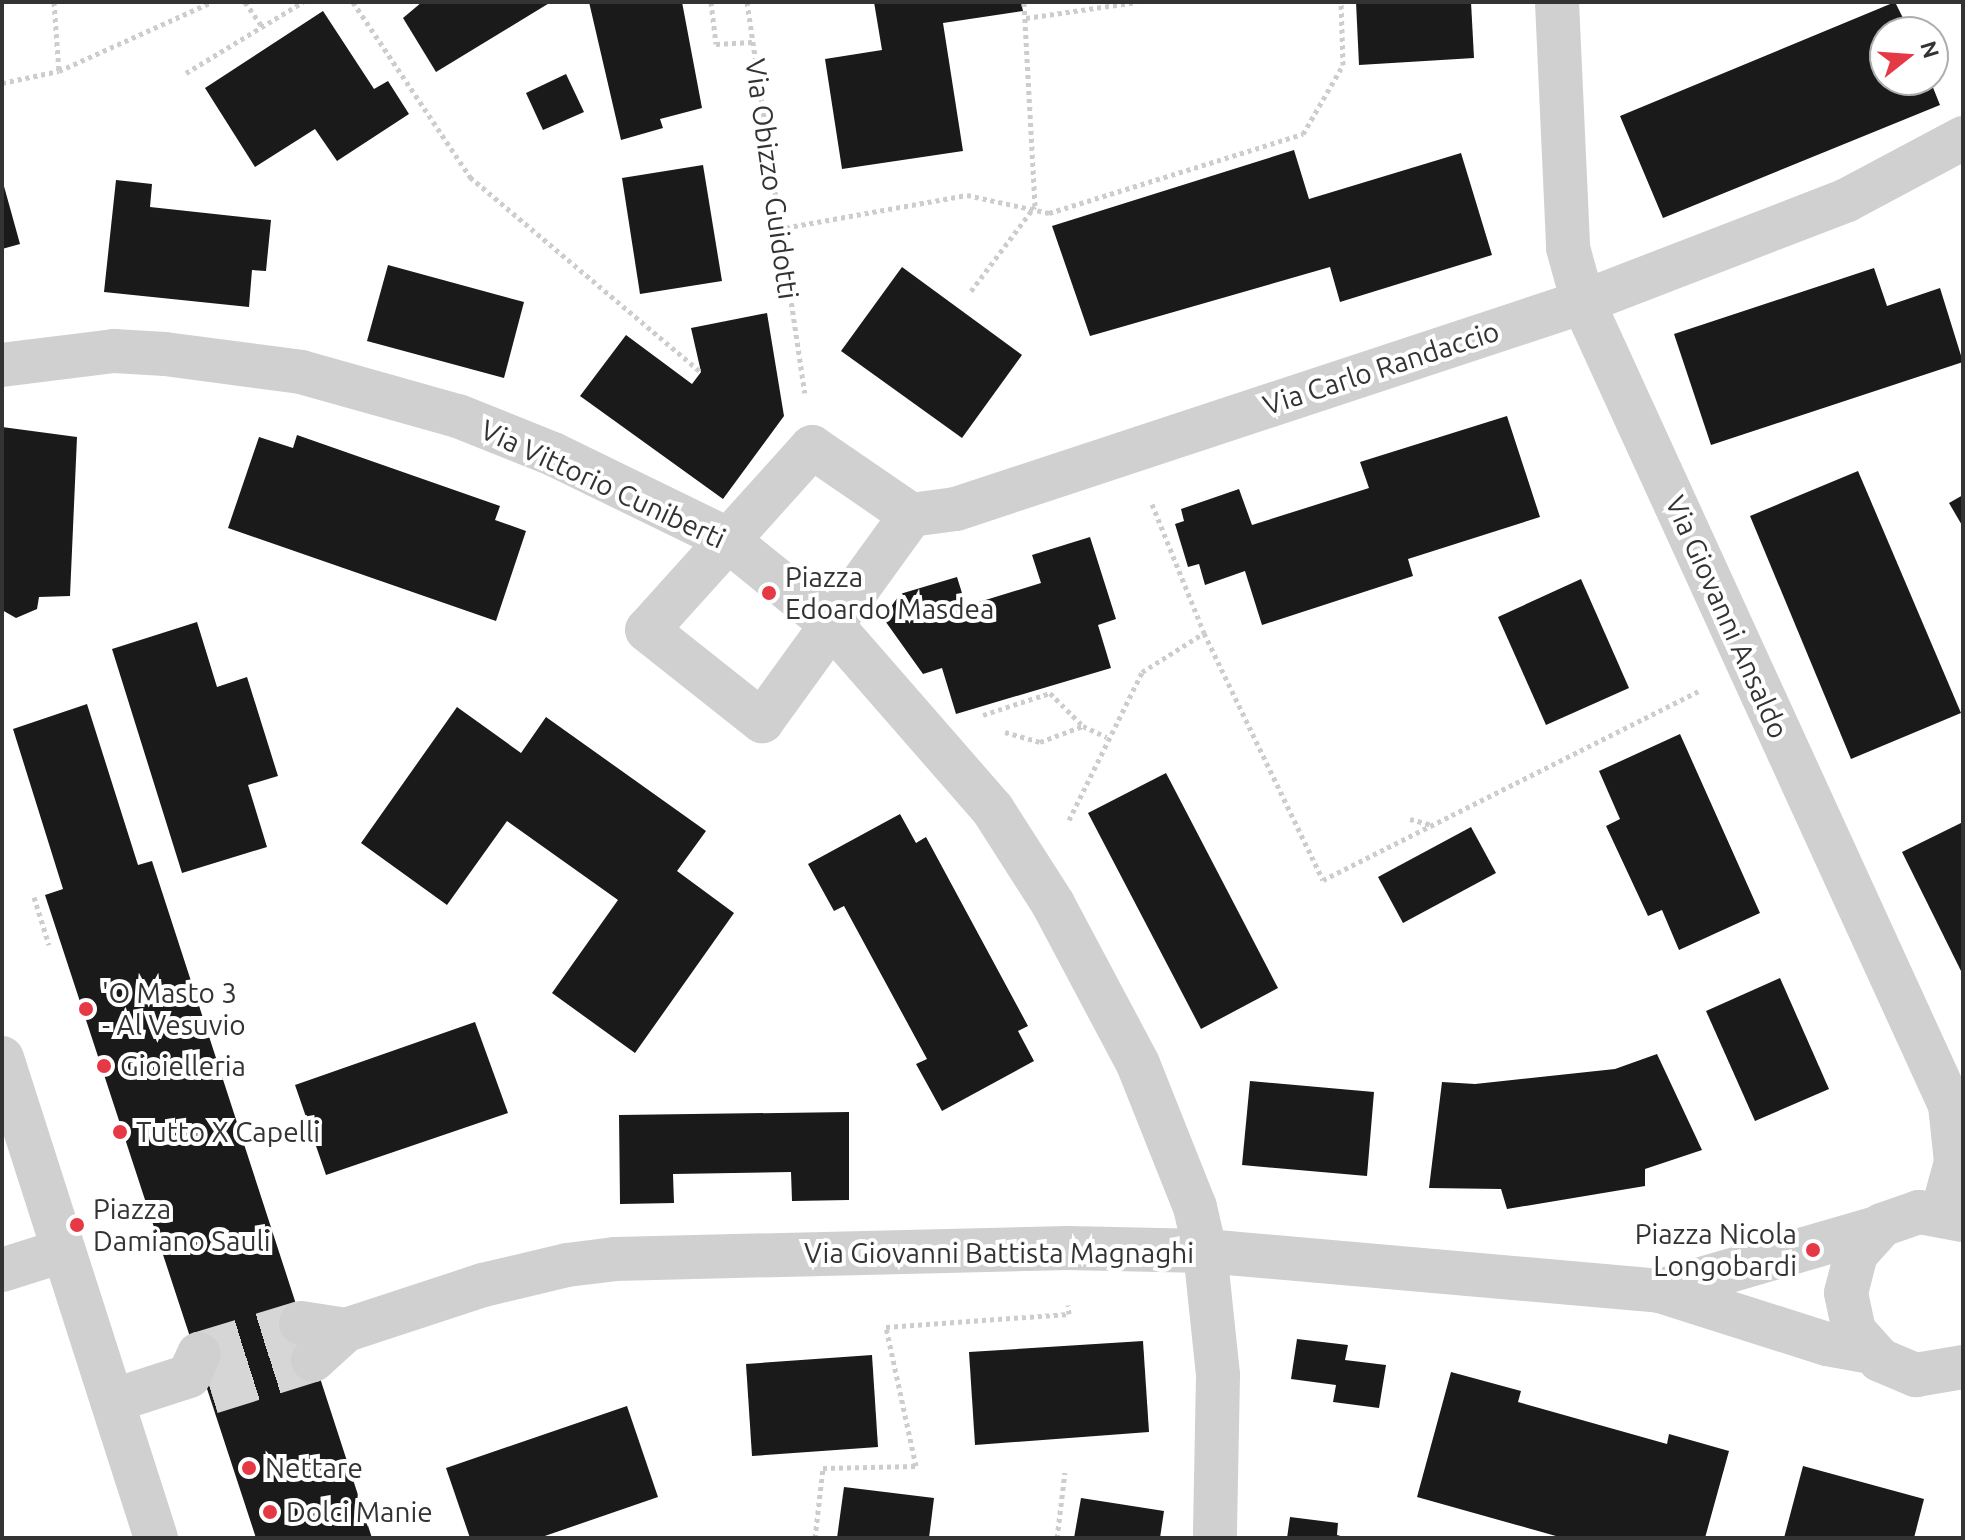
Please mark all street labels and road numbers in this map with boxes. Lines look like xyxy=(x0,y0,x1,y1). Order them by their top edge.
street label: Via Obizzo Guidotti xyxy=(738,57,806,301)
street label: Via Carlo Randaccio xyxy=(1259,314,1503,422)
street label: Via Vittorio Cuniberti xyxy=(475,413,731,555)
street label: Via Giovanni Ansaldo xyxy=(1658,490,1796,744)
street label: Via Giovanni Battista Magnaghi xyxy=(804,1236,1194,1270)

